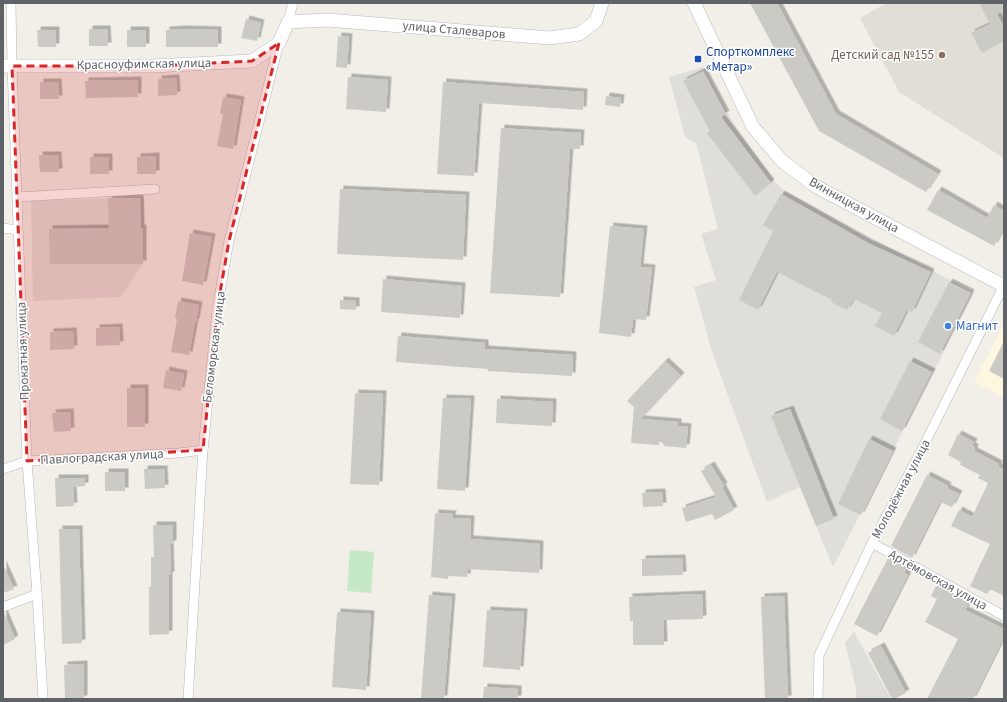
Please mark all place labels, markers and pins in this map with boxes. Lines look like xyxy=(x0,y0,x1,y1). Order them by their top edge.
place label: Спорткомплекс «Метар» xyxy=(706,43,795,76)
place label: Детский сад №155 xyxy=(831,46,934,64)
marker: Детский сад №155 xyxy=(937,50,947,60)
marker: Спорткомплекс «Метар» xyxy=(693,54,703,64)
place label: Магнит xyxy=(956,317,998,335)
marker: Магнит xyxy=(943,321,953,331)

